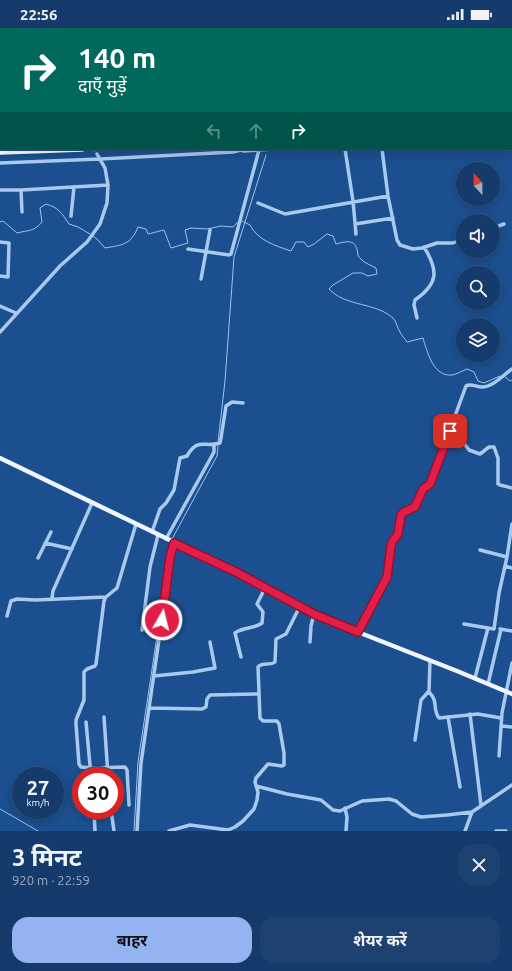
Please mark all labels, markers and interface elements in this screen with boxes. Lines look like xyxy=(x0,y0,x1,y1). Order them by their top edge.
text: 22:56 xyxy=(20,6,58,23)
text: 140 m xyxy=(78,42,156,73)
icon: right xyxy=(12,44,64,96)
text: दाएँ मुड़ें xyxy=(78,75,127,95)
icon: left xyxy=(203,120,225,142)
icon: ahead xyxy=(245,120,267,142)
icon: right xyxy=(287,120,309,142)
north arrow xyxy=(456,162,500,206)
map controls xyxy=(456,162,500,362)
button: sound xyxy=(456,214,500,258)
button: search xyxy=(456,266,500,310)
button: layers xyxy=(456,318,500,362)
pin xyxy=(433,414,467,448)
icon: arrive xyxy=(439,420,461,442)
position arrow xyxy=(141,599,183,641)
speed limit sign: 30 xyxy=(72,767,124,819)
text: 27 xyxy=(27,776,49,799)
text: km/h xyxy=(26,797,50,808)
text: 3 मिनट xyxy=(12,844,82,871)
button: close xyxy=(458,844,500,886)
text: 920 m · 22:59 xyxy=(12,873,90,887)
button: बाहर xyxy=(12,917,252,963)
button: शेयर करें xyxy=(260,917,500,963)

